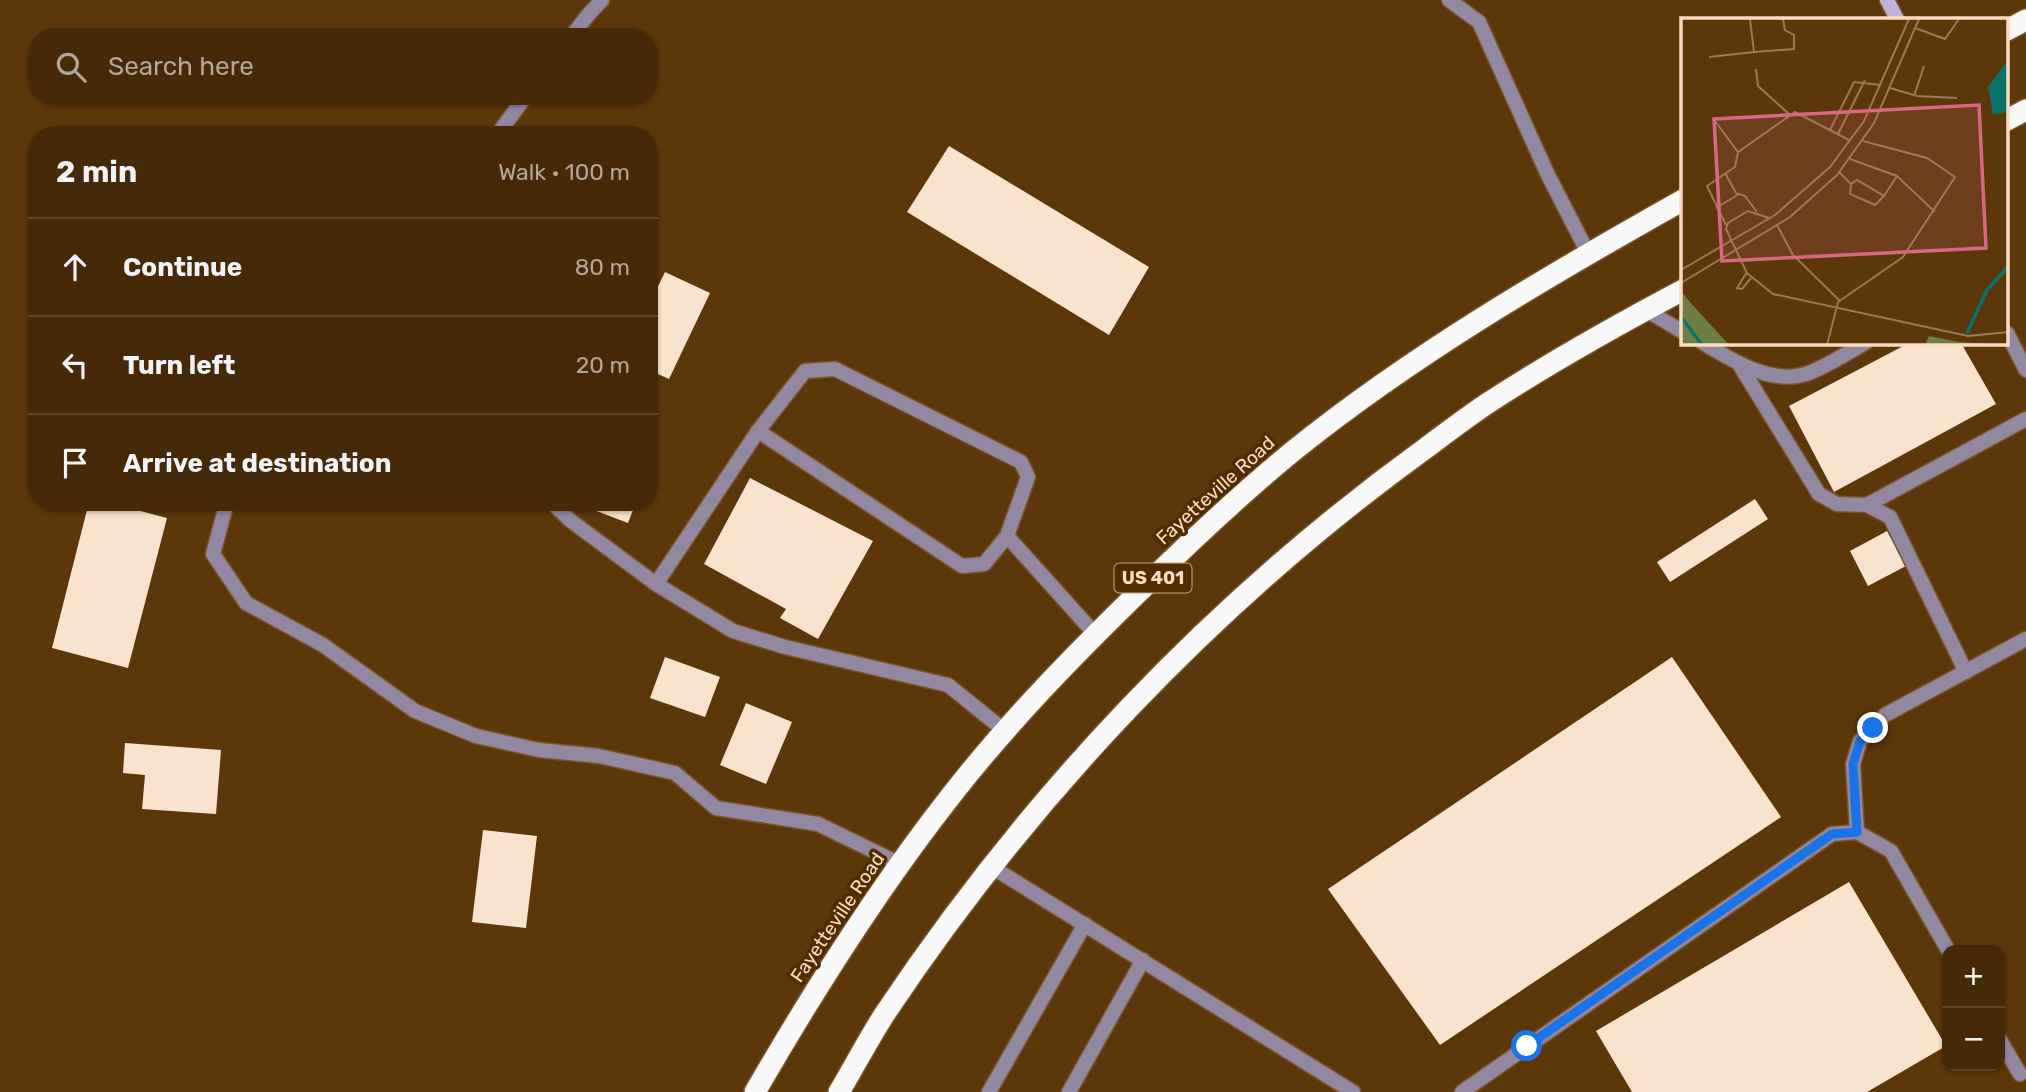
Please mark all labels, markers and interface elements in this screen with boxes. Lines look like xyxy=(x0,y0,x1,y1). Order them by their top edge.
inset map xyxy=(1681,18,2008,345)
search box xyxy=(28,28,658,105)
icon: search xyxy=(52,48,90,86)
text: Search here xyxy=(108,51,254,82)
text: 2 min xyxy=(56,154,137,190)
text: Walk · 100 m xyxy=(498,158,630,186)
icon: ahead xyxy=(56,248,94,286)
text: Continue xyxy=(123,252,242,283)
text: 80 m xyxy=(575,253,630,281)
icon: left xyxy=(56,346,94,384)
text: Turn left xyxy=(123,350,235,381)
text: 20 m xyxy=(576,351,630,379)
street label: Fayetteville Road xyxy=(1151,431,1279,550)
icon: arrive xyxy=(56,444,94,482)
text: Arrive at destination xyxy=(123,448,391,479)
road number: US 401 xyxy=(1114,564,1192,592)
route end xyxy=(1857,712,1888,743)
street label: Fayetteville Road xyxy=(786,848,889,986)
map controls xyxy=(1942,945,2005,1071)
button: + xyxy=(1942,945,2005,1008)
button: − xyxy=(1942,1008,2005,1071)
route start xyxy=(1511,1030,1542,1061)

